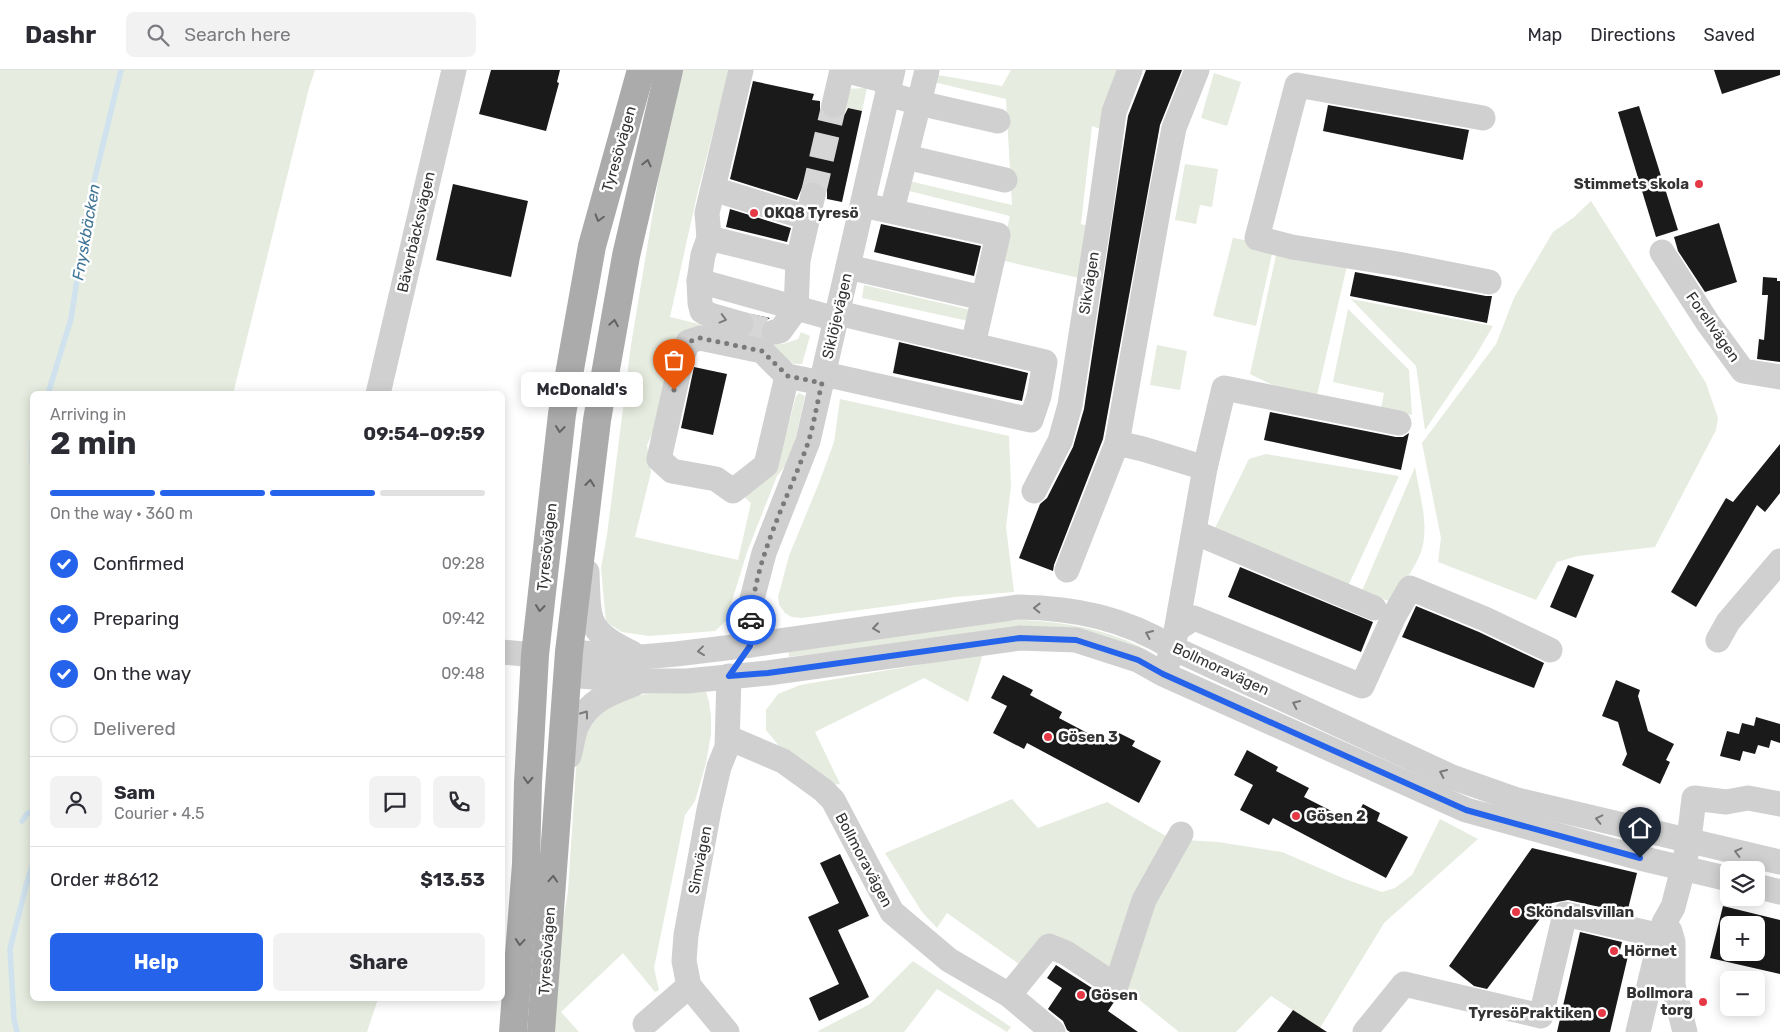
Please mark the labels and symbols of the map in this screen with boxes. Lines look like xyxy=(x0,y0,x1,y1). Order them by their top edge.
street label: Tyresövägen xyxy=(598,104,640,194)
one-way arrow xyxy=(641,159,652,168)
street label: Bäverbäcksvägen xyxy=(393,170,439,294)
place label: Stimmets skola xyxy=(1574,175,1689,193)
marker: Stimmets skola xyxy=(1693,178,1705,190)
water label: Fnyskbäcken xyxy=(68,182,104,282)
place label: OKQ8 Tyresö xyxy=(764,204,859,222)
marker: OKQ8 Tyresö xyxy=(748,207,760,219)
one-way arrow xyxy=(595,214,605,222)
street label: Sikvägen xyxy=(1075,250,1103,316)
street label: Siklöjevägen xyxy=(818,271,856,361)
street label: Forellvägen xyxy=(1682,289,1744,365)
one-way arrow xyxy=(719,313,728,324)
one-way arrow xyxy=(609,318,619,327)
pin xyxy=(653,339,695,390)
callout: McDonald's xyxy=(522,372,644,408)
one-way arrow xyxy=(555,426,566,434)
one-way arrow xyxy=(584,479,595,487)
street label: Tyresövägen xyxy=(533,502,561,592)
courier xyxy=(726,595,776,645)
one-way arrow xyxy=(1033,602,1041,613)
one-way arrow xyxy=(535,605,546,613)
one-way arrow xyxy=(872,622,881,632)
one-way arrow xyxy=(1145,630,1154,641)
street label: Bollmoravägen xyxy=(1170,639,1272,699)
one-way arrow xyxy=(697,645,705,656)
one-way arrow xyxy=(1292,701,1301,711)
one-way arrow xyxy=(579,710,588,720)
place label: Gösen 3 xyxy=(1058,728,1118,746)
marker: Gösen 3 xyxy=(1042,731,1054,743)
one-way arrow xyxy=(1439,769,1448,779)
one-way arrow xyxy=(523,776,533,784)
place label: Gösen 2 xyxy=(1306,807,1366,825)
pin xyxy=(1619,807,1661,858)
street label: Bollmoravägen xyxy=(832,810,896,910)
marker: Gösen 2 xyxy=(1290,810,1302,822)
one-way arrow xyxy=(1594,814,1603,825)
street label: Simvägen xyxy=(685,825,715,895)
one-way arrow xyxy=(1734,847,1743,858)
one-way arrow xyxy=(547,874,558,882)
place label: Sköndalsvillan xyxy=(1526,903,1634,921)
street label: Tyresövägen xyxy=(535,906,559,996)
marker: Sköndalsvillan xyxy=(1510,906,1522,918)
one-way arrow xyxy=(515,939,526,947)
place label: Hörnet xyxy=(1624,942,1677,960)
marker: Hörnet xyxy=(1608,945,1620,957)
place label: Bollmora torg xyxy=(1626,984,1693,1019)
place label: Gösen xyxy=(1091,986,1138,1004)
marker: Gösen xyxy=(1075,989,1087,1001)
marker: Bollmora torg xyxy=(1697,996,1709,1008)
place label: TyresöPraktiken xyxy=(1468,1004,1592,1022)
marker: TyresöPraktiken xyxy=(1596,1007,1608,1019)

